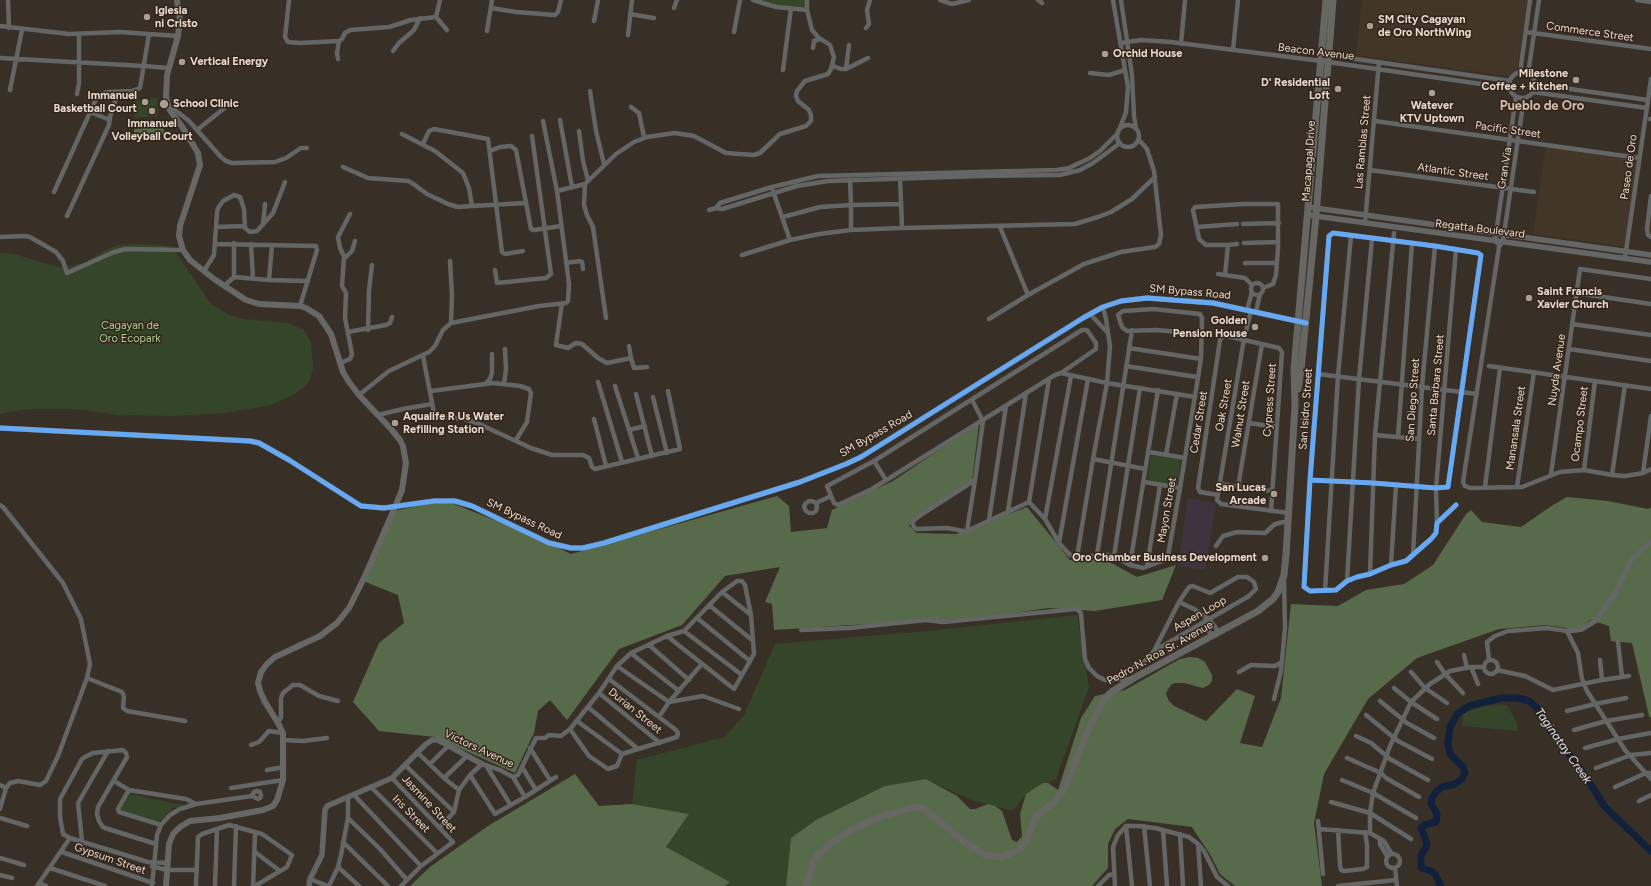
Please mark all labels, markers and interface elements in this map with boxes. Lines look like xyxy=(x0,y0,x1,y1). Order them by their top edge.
place label: Iglesia ni Cristo xyxy=(155,4,198,30)
marker: Iglesia ni Cristo xyxy=(142,12,152,22)
place label: SM City Cagayan de Oro NorthWing xyxy=(1378,13,1471,39)
street label: Commerce Street xyxy=(1545,19,1635,45)
marker: SM City Cagayan de Oro NorthWing xyxy=(1365,21,1375,31)
street label: Beacon Avenue xyxy=(1277,41,1355,63)
place label: Orchid House xyxy=(1113,47,1182,61)
marker: Orchid House xyxy=(1100,49,1110,59)
place label: Vertical Energy xyxy=(190,55,268,69)
marker: Vertical Energy xyxy=(177,57,187,67)
place label: Milestone Coffee + Kitchen xyxy=(1482,67,1568,93)
marker: Milestone Coffee + Kitchen xyxy=(1571,75,1581,85)
place label: D' Residential Loft xyxy=(1261,76,1330,102)
marker: D' Residential Loft xyxy=(1333,84,1343,94)
marker: Watever KTV Uptown xyxy=(1427,88,1437,98)
place label: Immanuel Basketball Court xyxy=(53,89,137,115)
street label: Las Ramblas Street xyxy=(1352,95,1374,189)
marker: Immanuel Basketball Court xyxy=(140,97,150,107)
place label: School Clinic xyxy=(173,97,239,111)
marker: School Clinic xyxy=(158,98,170,110)
district label: Pueblo de Oro xyxy=(1500,98,1584,114)
place label: Watever KTV Uptown xyxy=(1400,99,1464,125)
marker: Immanuel Volleyball Court xyxy=(147,106,157,116)
place label: Immanuel Volleyball Court xyxy=(111,117,193,143)
street label: Pacific Street xyxy=(1474,119,1542,141)
street label: Macapagal Drive xyxy=(1300,120,1318,202)
street label: Paseo de Oro xyxy=(1618,133,1640,201)
street label: Gran Via xyxy=(1495,146,1515,190)
street label: Atlantic Street xyxy=(1416,160,1490,184)
street label: Regatta Boulevard xyxy=(1434,217,1526,241)
street label: SM Bypass Road xyxy=(1149,282,1231,302)
place label: Saint Francis Xavier Church xyxy=(1537,285,1609,311)
marker: Saint Francis Xavier Church xyxy=(1524,293,1534,303)
place label: Golden Pension House xyxy=(1173,314,1247,340)
park label: Cagayan de Oro Ecopark xyxy=(99,319,161,345)
marker: Golden Pension House xyxy=(1250,322,1260,332)
street label: Nuyda Avenue xyxy=(1545,333,1569,407)
street label: Santa Barbara Street xyxy=(1425,334,1447,436)
street label: San Diego Street xyxy=(1403,358,1423,442)
street label: Cypress Street xyxy=(1261,363,1279,437)
street label: San Isidro Street xyxy=(1297,368,1315,450)
street label: Oak Street xyxy=(1213,378,1235,432)
street label: Walnut Street xyxy=(1229,379,1253,449)
street label: Manansala Street xyxy=(1504,385,1528,471)
street label: Ocampo Street xyxy=(1569,386,1591,462)
street label: Cedar Street xyxy=(1188,390,1210,454)
street label: SM Bypass Road xyxy=(837,408,915,460)
place label: Aqualife R Us Water Refilling Station xyxy=(403,410,504,436)
marker: Aqualife R Us Water Refilling Station xyxy=(390,418,400,428)
street label: Mayon Street xyxy=(1155,476,1179,544)
place label: San Lucas Arcade xyxy=(1215,481,1266,507)
marker: San Lucas Arcade xyxy=(1269,489,1279,499)
street label: SM Bypass Road xyxy=(484,496,564,542)
place label: Oro Chamber Business Development xyxy=(1072,551,1257,565)
marker: Oro Chamber Business Development xyxy=(1260,553,1270,563)
street label: Aspen Loop xyxy=(1171,594,1229,634)
street label: Pedro N. Roa Sr. Avenue xyxy=(1105,618,1215,688)
street label: Durian Street xyxy=(605,685,665,737)
water label: Taginatay Creek xyxy=(1532,705,1594,787)
street label: Victors Avenue xyxy=(442,727,516,771)
street label: Jasmine Street xyxy=(399,772,459,836)
street label: Iris Street xyxy=(389,792,433,836)
street label: Gypsum Street xyxy=(72,841,148,877)

